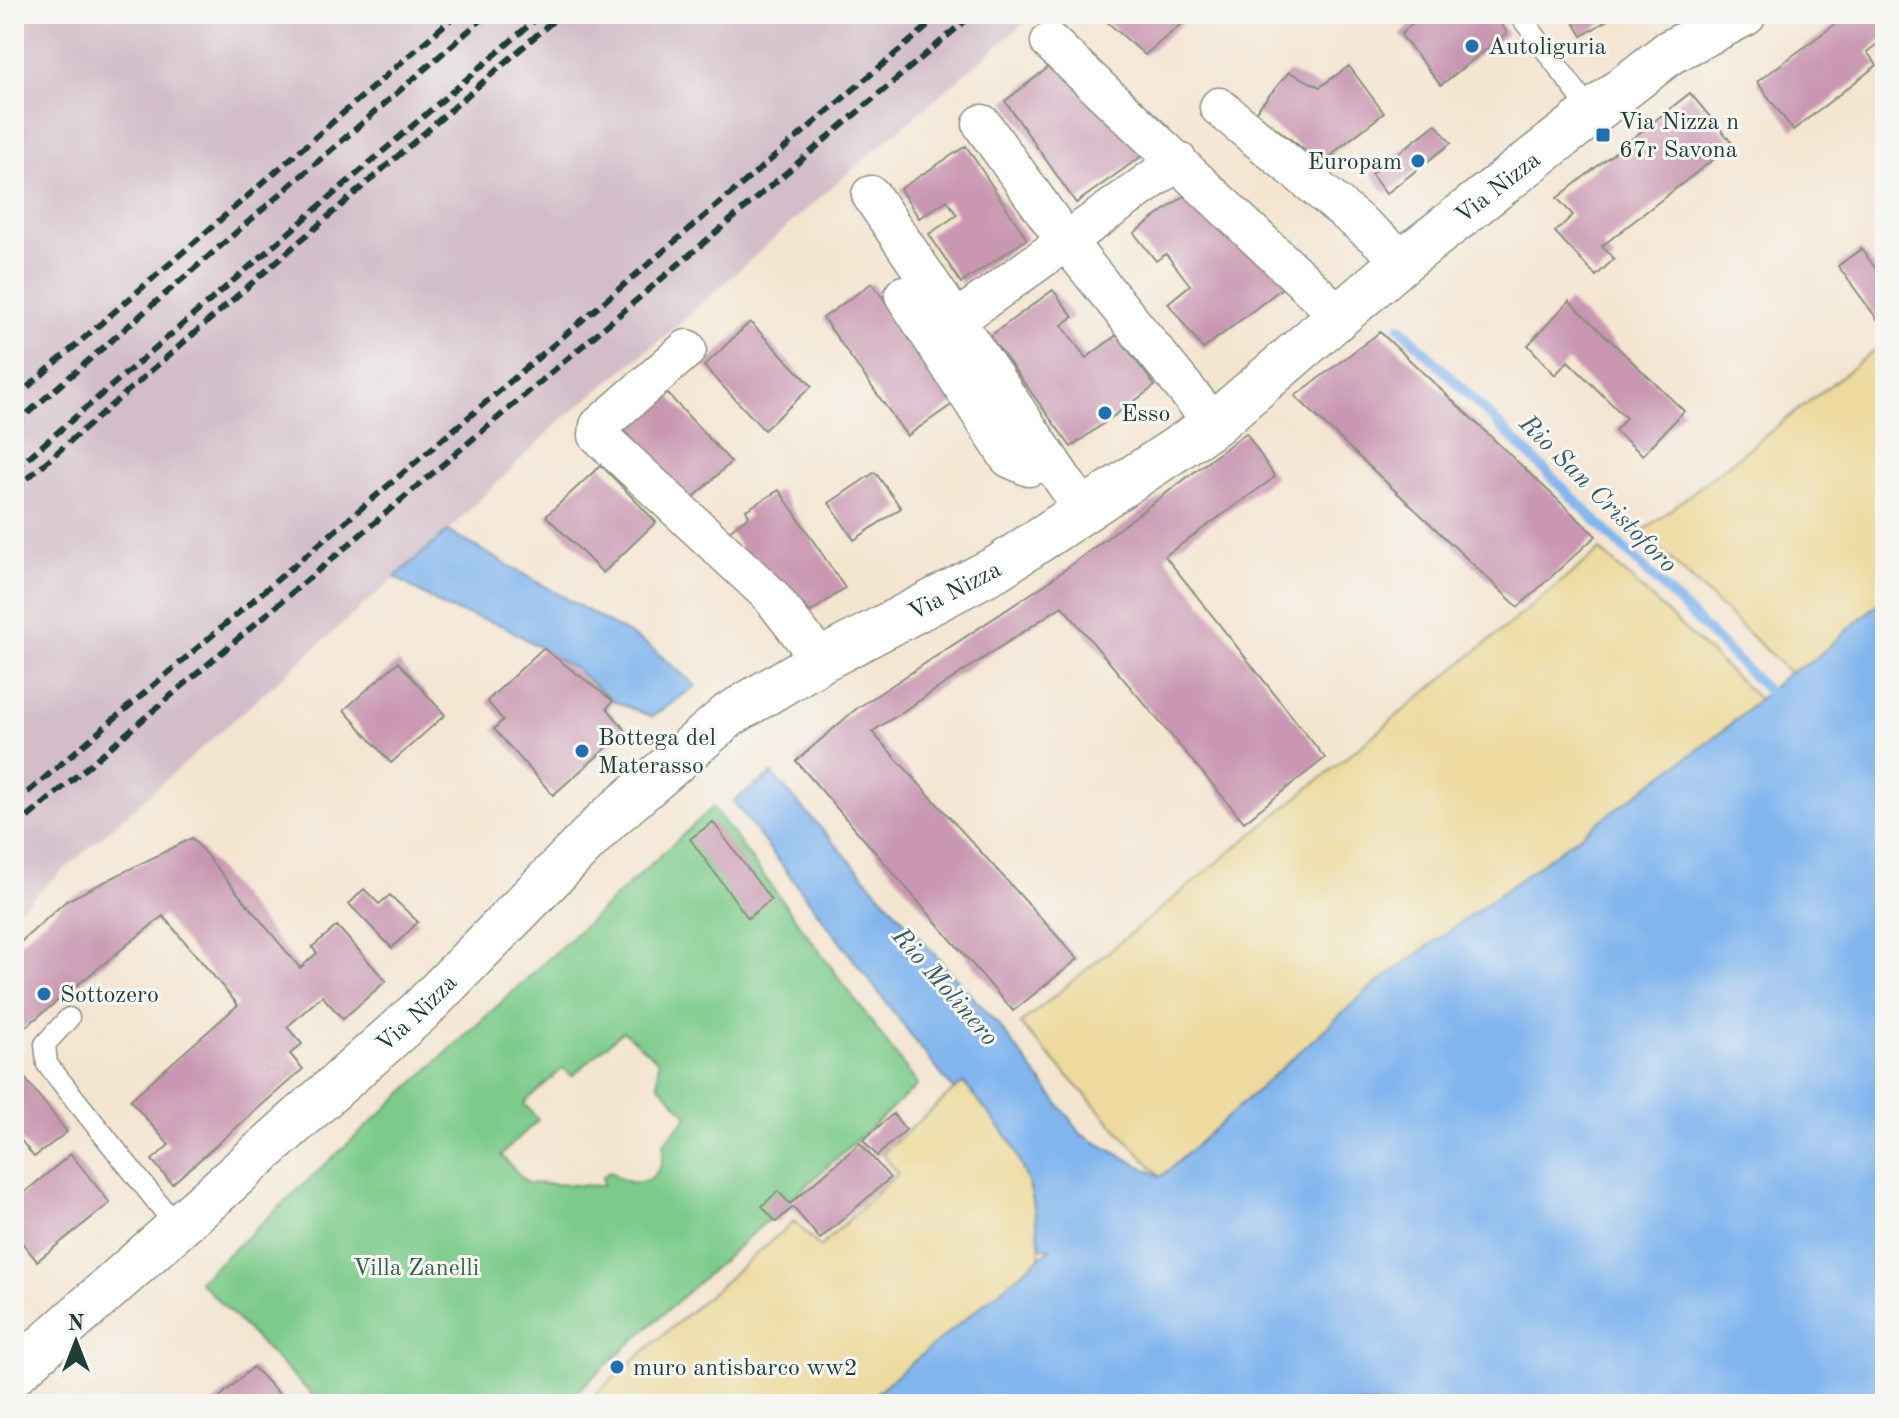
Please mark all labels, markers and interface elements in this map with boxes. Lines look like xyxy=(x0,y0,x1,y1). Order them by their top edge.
place label: Autoliguria xyxy=(1488,36,1607,60)
marker: Autoliguria xyxy=(1463,37,1481,55)
place label: Via Nizza n 67r Savona xyxy=(1619,111,1739,163)
marker: Via Nizza n 67r Savona xyxy=(1594,126,1612,144)
street label: Via Nizza xyxy=(1452,148,1546,229)
place label: Europam xyxy=(1308,151,1402,175)
marker: Europam xyxy=(1409,152,1427,170)
place label: Esso xyxy=(1121,403,1170,427)
marker: Esso xyxy=(1096,404,1114,422)
water label: Rio San Cristoforo xyxy=(1513,410,1681,578)
street label: Via Nizza xyxy=(905,558,1006,626)
place label: Bottega del Materasso xyxy=(598,727,716,779)
marker: Bottega del Materasso xyxy=(573,742,591,760)
water label: Rio Molinero xyxy=(886,923,1002,1051)
street label: Via Nizza xyxy=(373,971,462,1058)
place label: Sottozero xyxy=(60,984,159,1008)
marker: Sottozero xyxy=(35,985,53,1003)
park label: Villa Zanelli xyxy=(353,1257,479,1281)
north arrow xyxy=(36,1302,116,1382)
text: N xyxy=(68,1313,85,1335)
place label: muro antisbarco ww2 xyxy=(633,1357,858,1381)
marker: muro antisbarco ww2 xyxy=(608,1358,626,1376)

